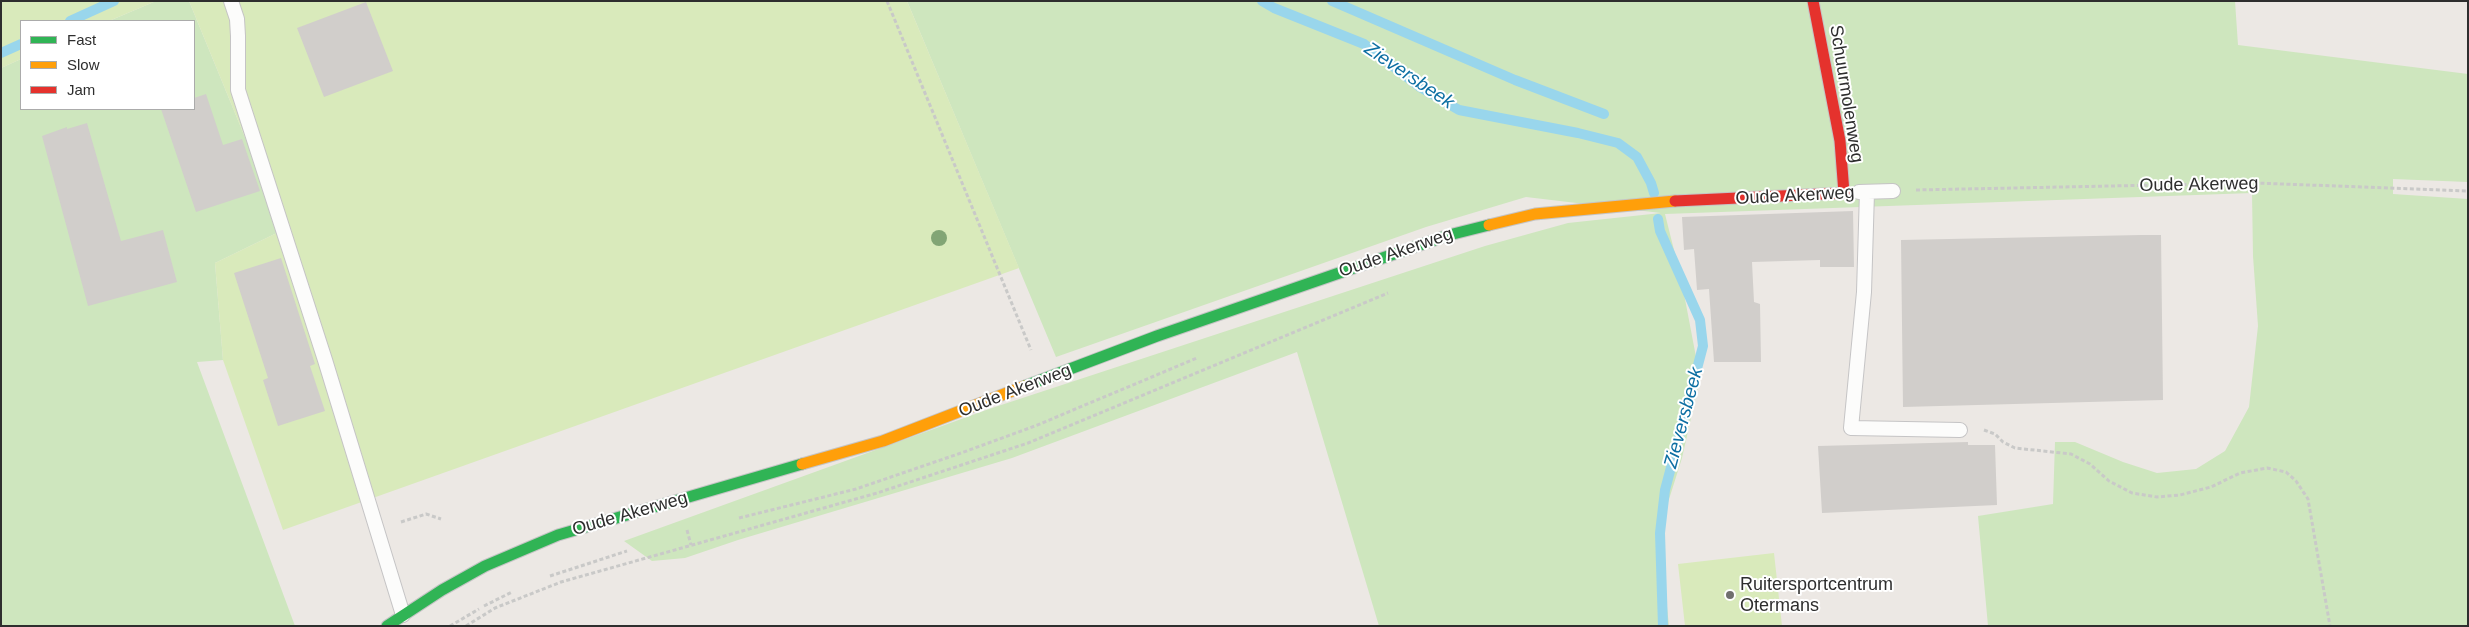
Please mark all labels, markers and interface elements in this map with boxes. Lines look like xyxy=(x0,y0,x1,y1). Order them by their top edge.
legend xyxy=(20,20,195,110)
street label: Schuurmolenweg xyxy=(1824,24,1868,164)
text: Fast xyxy=(67,31,96,48)
water label: Zieversbeek xyxy=(1360,38,1458,114)
text: Slow xyxy=(67,56,100,73)
text: Jam xyxy=(67,81,95,98)
street label: Oude Akerweg xyxy=(2139,173,2259,197)
street label: Oude Akerweg xyxy=(1735,182,1855,210)
street label: Oude Akerweg xyxy=(1336,223,1456,283)
street label: Oude Akerweg xyxy=(956,360,1074,422)
water label: Zieversbeek xyxy=(1660,365,1708,471)
street label: Oude Akerweg xyxy=(570,487,690,541)
place label: Ruitersportcentrum Otermans xyxy=(1740,574,1893,616)
marker: Ruitersportcentrum Otermans xyxy=(1724,589,1736,601)

